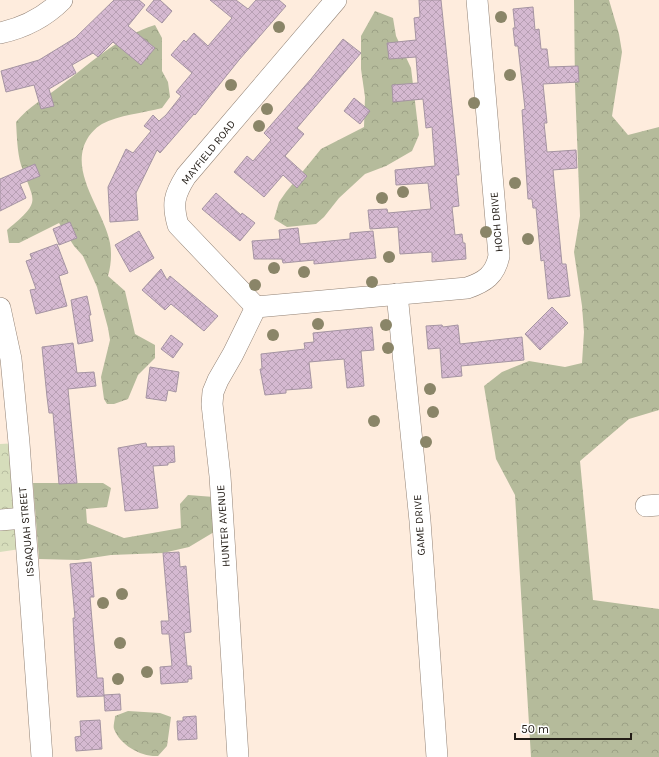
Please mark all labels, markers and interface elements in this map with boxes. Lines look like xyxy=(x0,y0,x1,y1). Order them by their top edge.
street label: MAYFIELD ROAD xyxy=(179,118,238,187)
street label: HOCH DRIVE xyxy=(487,191,506,253)
street label: HUNTER AVENUE xyxy=(214,484,233,568)
street label: ISSAQUAH STREET xyxy=(16,486,37,577)
street label: GAME DRIVE xyxy=(411,494,428,556)
scale bar xyxy=(515,715,631,741)
text: 50 m xyxy=(521,722,549,736)

